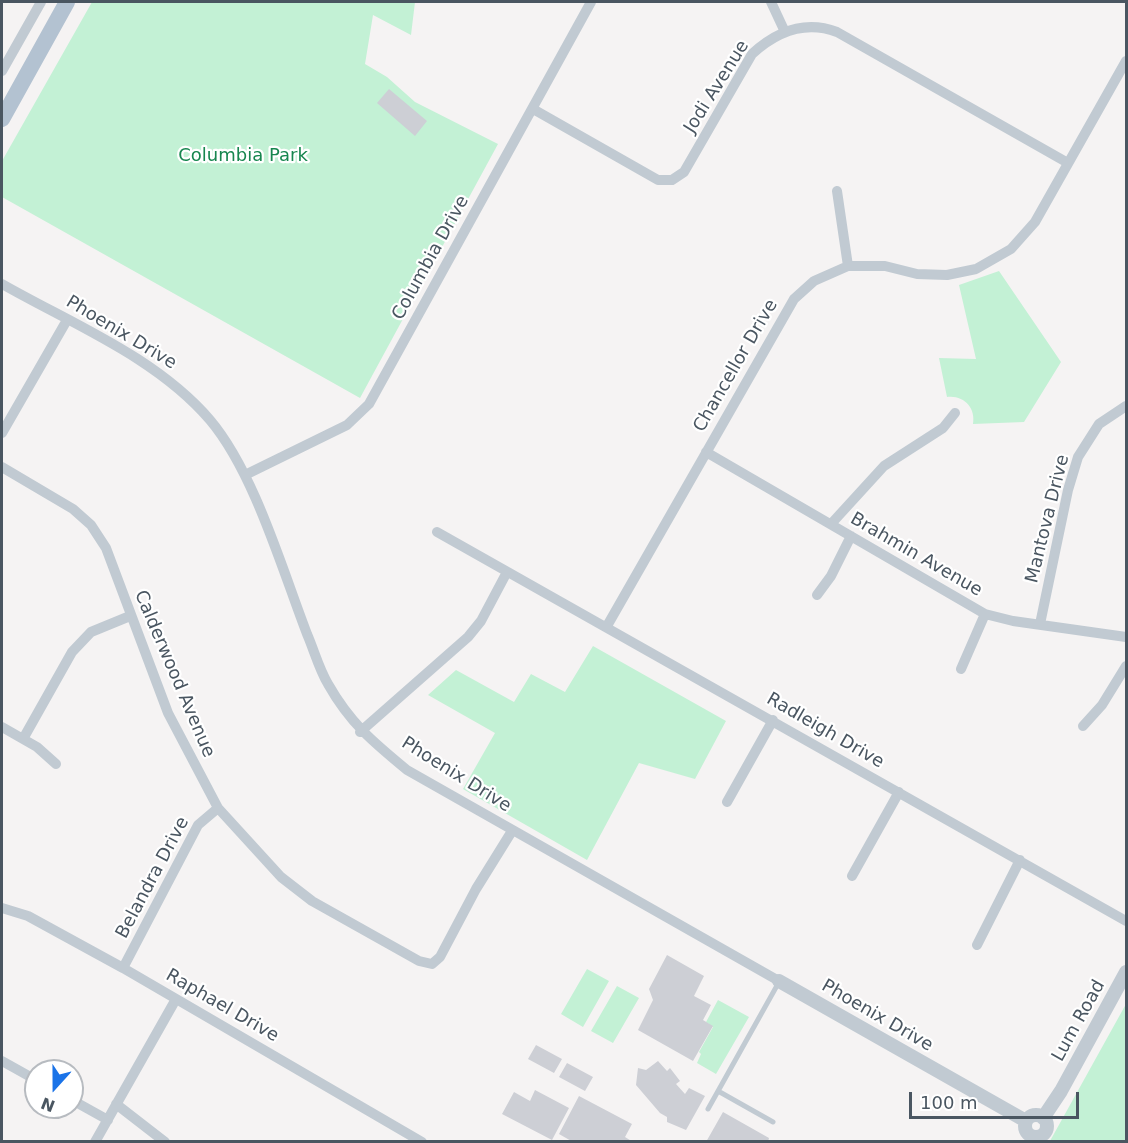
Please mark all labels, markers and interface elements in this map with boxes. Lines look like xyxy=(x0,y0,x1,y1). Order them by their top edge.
street label: Jodi Avenue xyxy=(680,37,754,137)
park label: Columbia Park xyxy=(178,145,308,167)
street label: Columbia Drive xyxy=(388,192,474,324)
street label: Phoenix Drive xyxy=(62,292,180,374)
street label: Chancellor Drive xyxy=(689,296,783,436)
street label: Mantova Drive xyxy=(1022,453,1074,585)
street label: Brahmin Avenue xyxy=(846,508,986,602)
street label: Calderwood Avenue xyxy=(129,587,219,761)
street label: Radleigh Drive xyxy=(762,689,888,773)
street label: Phoenix Drive xyxy=(397,733,515,817)
street label: Belandra Drive xyxy=(112,814,194,942)
street label: Raphael Drive xyxy=(162,965,282,1047)
street label: Phoenix Drive xyxy=(817,975,937,1057)
street label: Lum Road xyxy=(1048,977,1110,1065)
north arrow xyxy=(24,1059,84,1119)
scale bar xyxy=(912,1080,1082,1118)
text: 100 m xyxy=(920,1092,978,1113)
text: N xyxy=(38,1093,58,1116)

